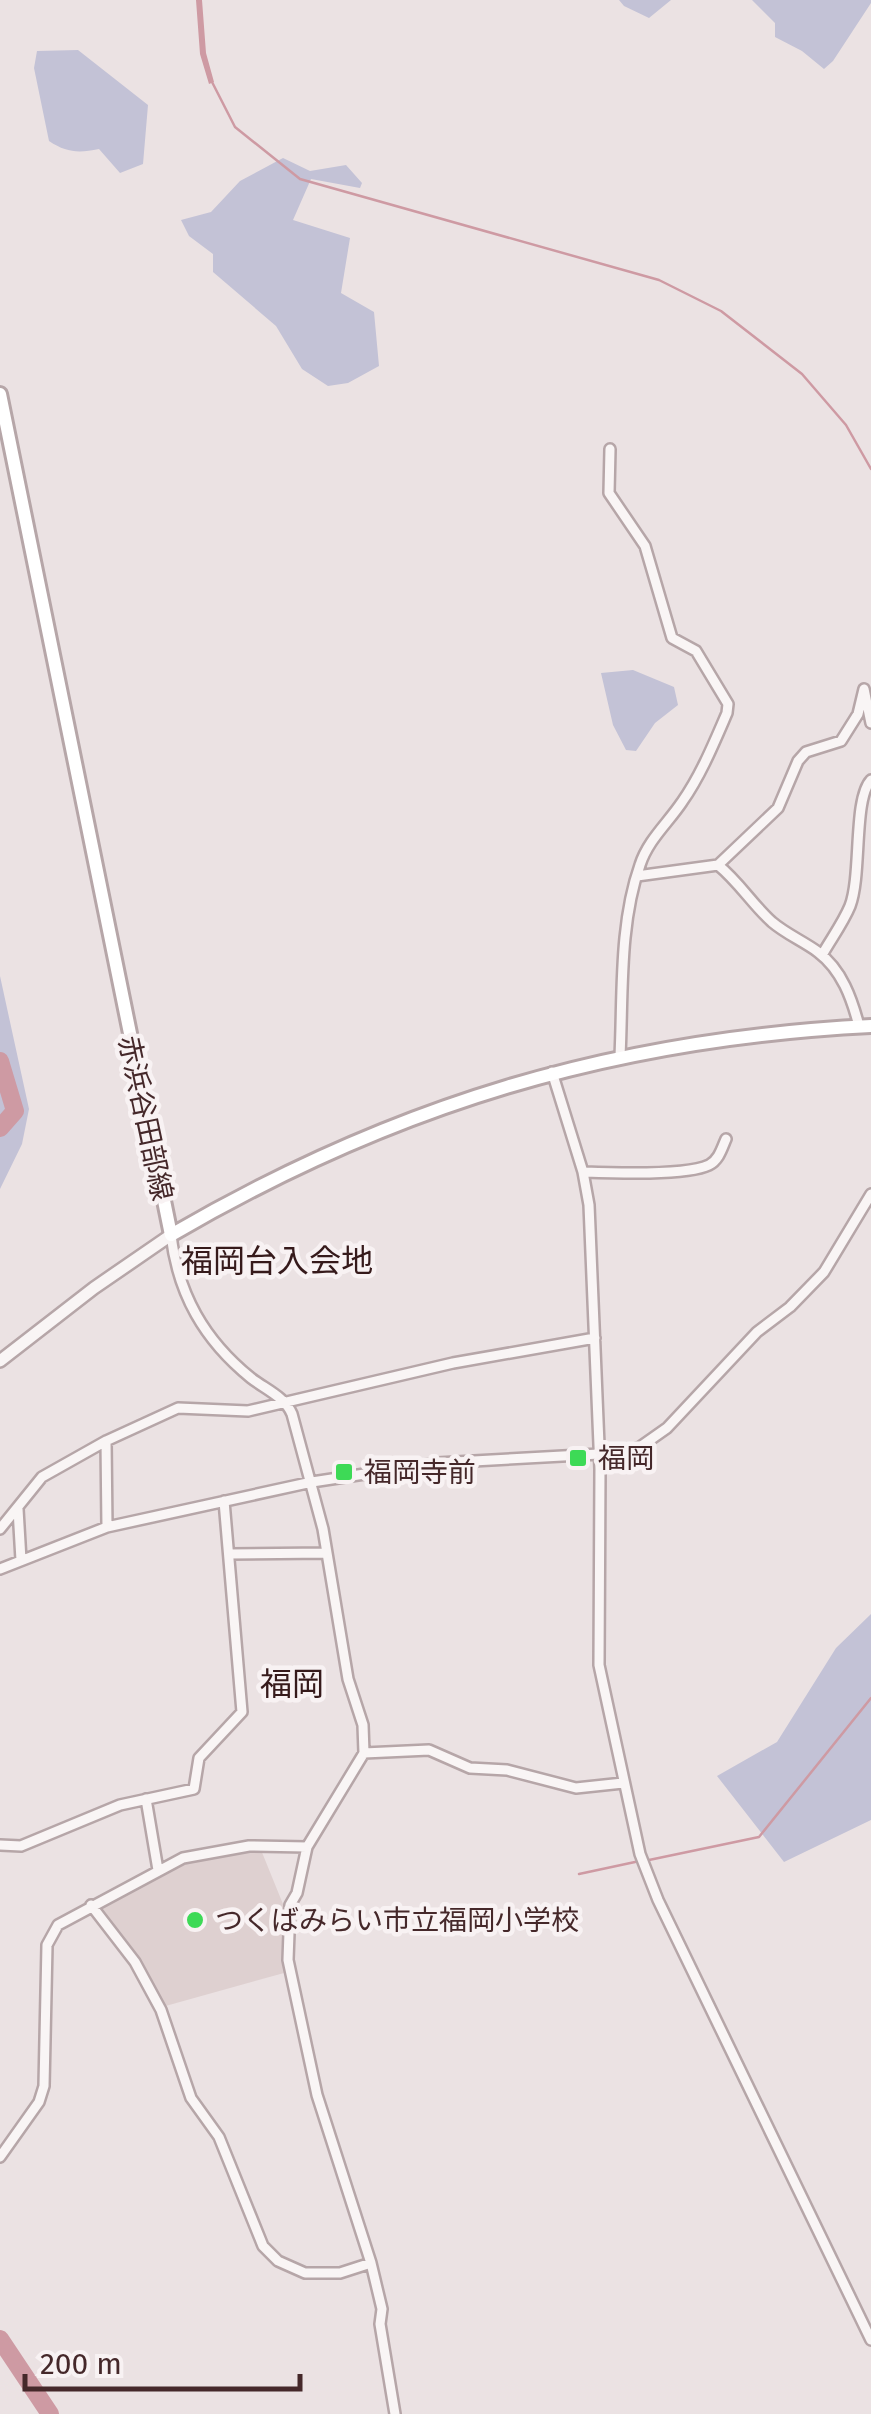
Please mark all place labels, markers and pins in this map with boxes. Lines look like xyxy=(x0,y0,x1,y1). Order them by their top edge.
place label: 福岡 xyxy=(598,1442,654,1475)
marker: 福岡 xyxy=(567,1447,589,1469)
place label: 福岡寺前 xyxy=(364,1456,476,1489)
marker: 福岡寺前 xyxy=(333,1461,355,1483)
place label: つくばみらい市立福岡小学校 xyxy=(215,1904,579,1937)
marker: つくばみらい市立福岡小学校 xyxy=(184,1909,206,1931)

